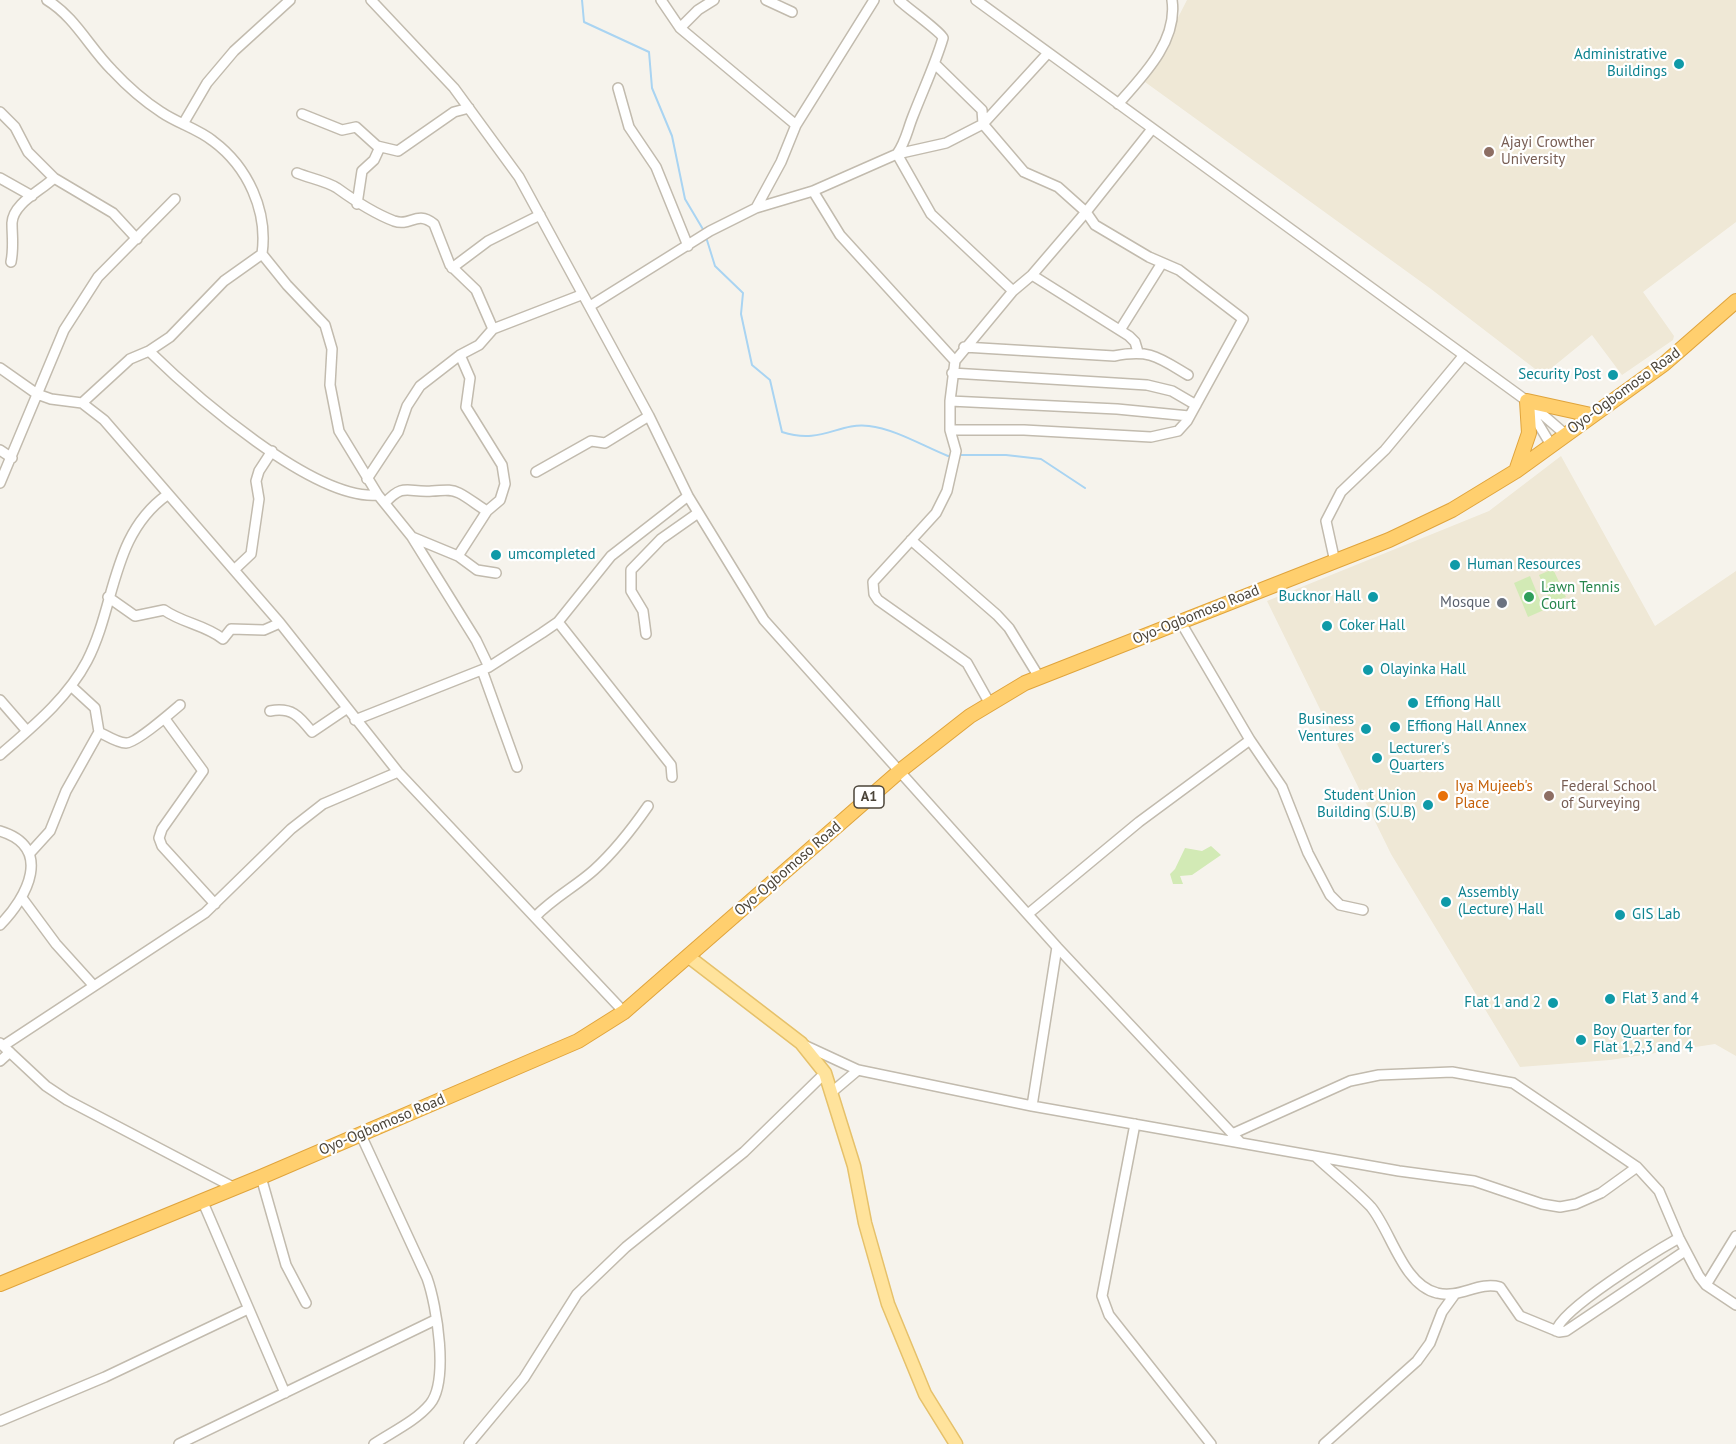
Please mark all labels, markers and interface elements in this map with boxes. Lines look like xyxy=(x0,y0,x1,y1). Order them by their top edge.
place label: Administrative Buildings xyxy=(1574,46,1667,81)
marker: Administrative Buildings xyxy=(1672,57,1686,71)
place label: Ajayi Crowther University xyxy=(1501,134,1595,169)
marker: Ajayi Crowther University xyxy=(1482,145,1496,159)
street label: Oyo-Ogbomoso Road xyxy=(1564,344,1684,438)
place label: Security Post xyxy=(1518,366,1601,384)
marker: Security Post xyxy=(1606,368,1620,382)
place label: umcompleted xyxy=(508,546,596,564)
marker: umcompleted xyxy=(489,548,503,562)
place label: Human Resources xyxy=(1467,556,1581,574)
marker: Human Resources xyxy=(1448,558,1462,572)
place label: Lawn Tennis Court xyxy=(1541,579,1620,614)
street label: Oyo-Ogbomoso Road xyxy=(1130,581,1262,649)
place label: Bucknor Hall xyxy=(1279,588,1361,606)
marker: Bucknor Hall xyxy=(1366,590,1380,604)
marker: Lawn Tennis Court xyxy=(1522,590,1536,604)
place label: Mosque xyxy=(1440,594,1490,612)
marker: Mosque xyxy=(1495,596,1509,610)
place label: Coker Hall xyxy=(1339,617,1405,635)
marker: Coker Hall xyxy=(1320,619,1334,633)
place label: Olayinka Hall xyxy=(1380,661,1466,679)
marker: Olayinka Hall xyxy=(1361,663,1375,677)
place label: Effiong Hall xyxy=(1425,694,1501,712)
marker: Effiong Hall xyxy=(1406,696,1420,710)
place label: Business Ventures xyxy=(1298,711,1354,746)
place label: Effiong Hall Annex xyxy=(1407,718,1527,736)
marker: Effiong Hall Annex xyxy=(1388,720,1402,734)
marker: Business Ventures xyxy=(1359,722,1373,736)
place label: Lecturer's Quarters xyxy=(1389,740,1450,775)
marker: Lecturer's Quarters xyxy=(1370,751,1384,765)
place label: Iya Mujeeb's Place xyxy=(1455,778,1533,813)
place label: Federal School of Surveying xyxy=(1561,778,1656,813)
road number: A1 xyxy=(854,786,884,808)
place label: Student Union Building (S.U.B) xyxy=(1317,787,1416,822)
marker: Iya Mujeeb's Place xyxy=(1436,789,1450,803)
marker: Federal School of Surveying xyxy=(1542,789,1556,803)
marker: Student Union Building (S.U.B) xyxy=(1421,798,1435,812)
street label: Oyo-Ogbomoso Road xyxy=(731,818,845,920)
place label: Assembly (Lecture) Hall xyxy=(1458,884,1544,919)
marker: Assembly (Lecture) Hall xyxy=(1439,895,1453,909)
place label: GIS Lab xyxy=(1632,906,1681,924)
marker: GIS Lab xyxy=(1613,908,1627,922)
place label: Flat 3 and 4 xyxy=(1622,990,1699,1008)
marker: Flat 3 and 4 xyxy=(1603,992,1617,1006)
place label: Flat 1 and 2 xyxy=(1464,994,1541,1012)
marker: Flat 1 and 2 xyxy=(1546,996,1560,1010)
place label: Boy Quarter for Flat 1,2,3 and 4 xyxy=(1593,1022,1693,1057)
marker: Boy Quarter for Flat 1,2,3 and 4 xyxy=(1574,1033,1588,1047)
street label: Oyo-Ogbomoso Road xyxy=(316,1090,448,1160)

